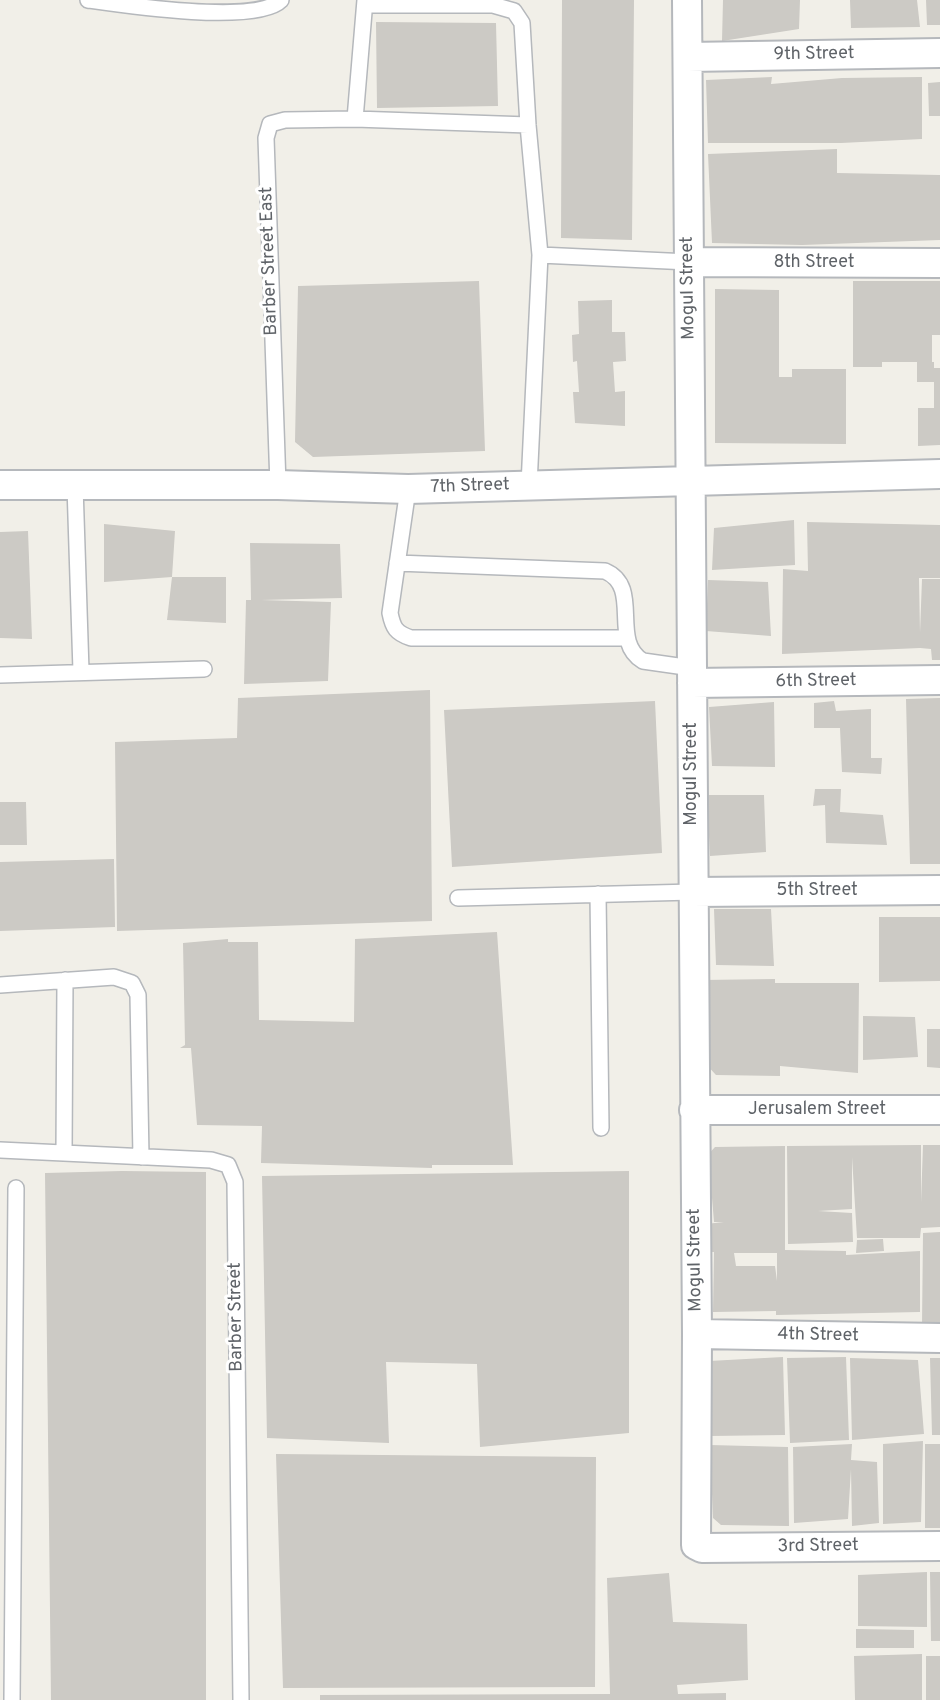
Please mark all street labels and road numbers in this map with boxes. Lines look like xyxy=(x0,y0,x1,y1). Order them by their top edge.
street label: 9th Street xyxy=(773,43,855,67)
street label: Barber Street East xyxy=(257,186,283,336)
street label: Mogul Street xyxy=(677,236,701,340)
street label: 8th Street xyxy=(773,252,855,274)
street label: 7th Street xyxy=(430,475,510,499)
street label: 6th Street xyxy=(775,670,857,694)
street label: Mogul Street xyxy=(681,722,703,826)
street label: 5th Street xyxy=(776,880,858,902)
street label: Jerusalem Street xyxy=(748,1099,886,1121)
street label: Mogul Street xyxy=(684,1208,708,1312)
street label: Barber Street xyxy=(225,1262,249,1372)
street label: 4th Street xyxy=(777,1324,859,1348)
street label: 3rd Street xyxy=(777,1535,859,1559)

